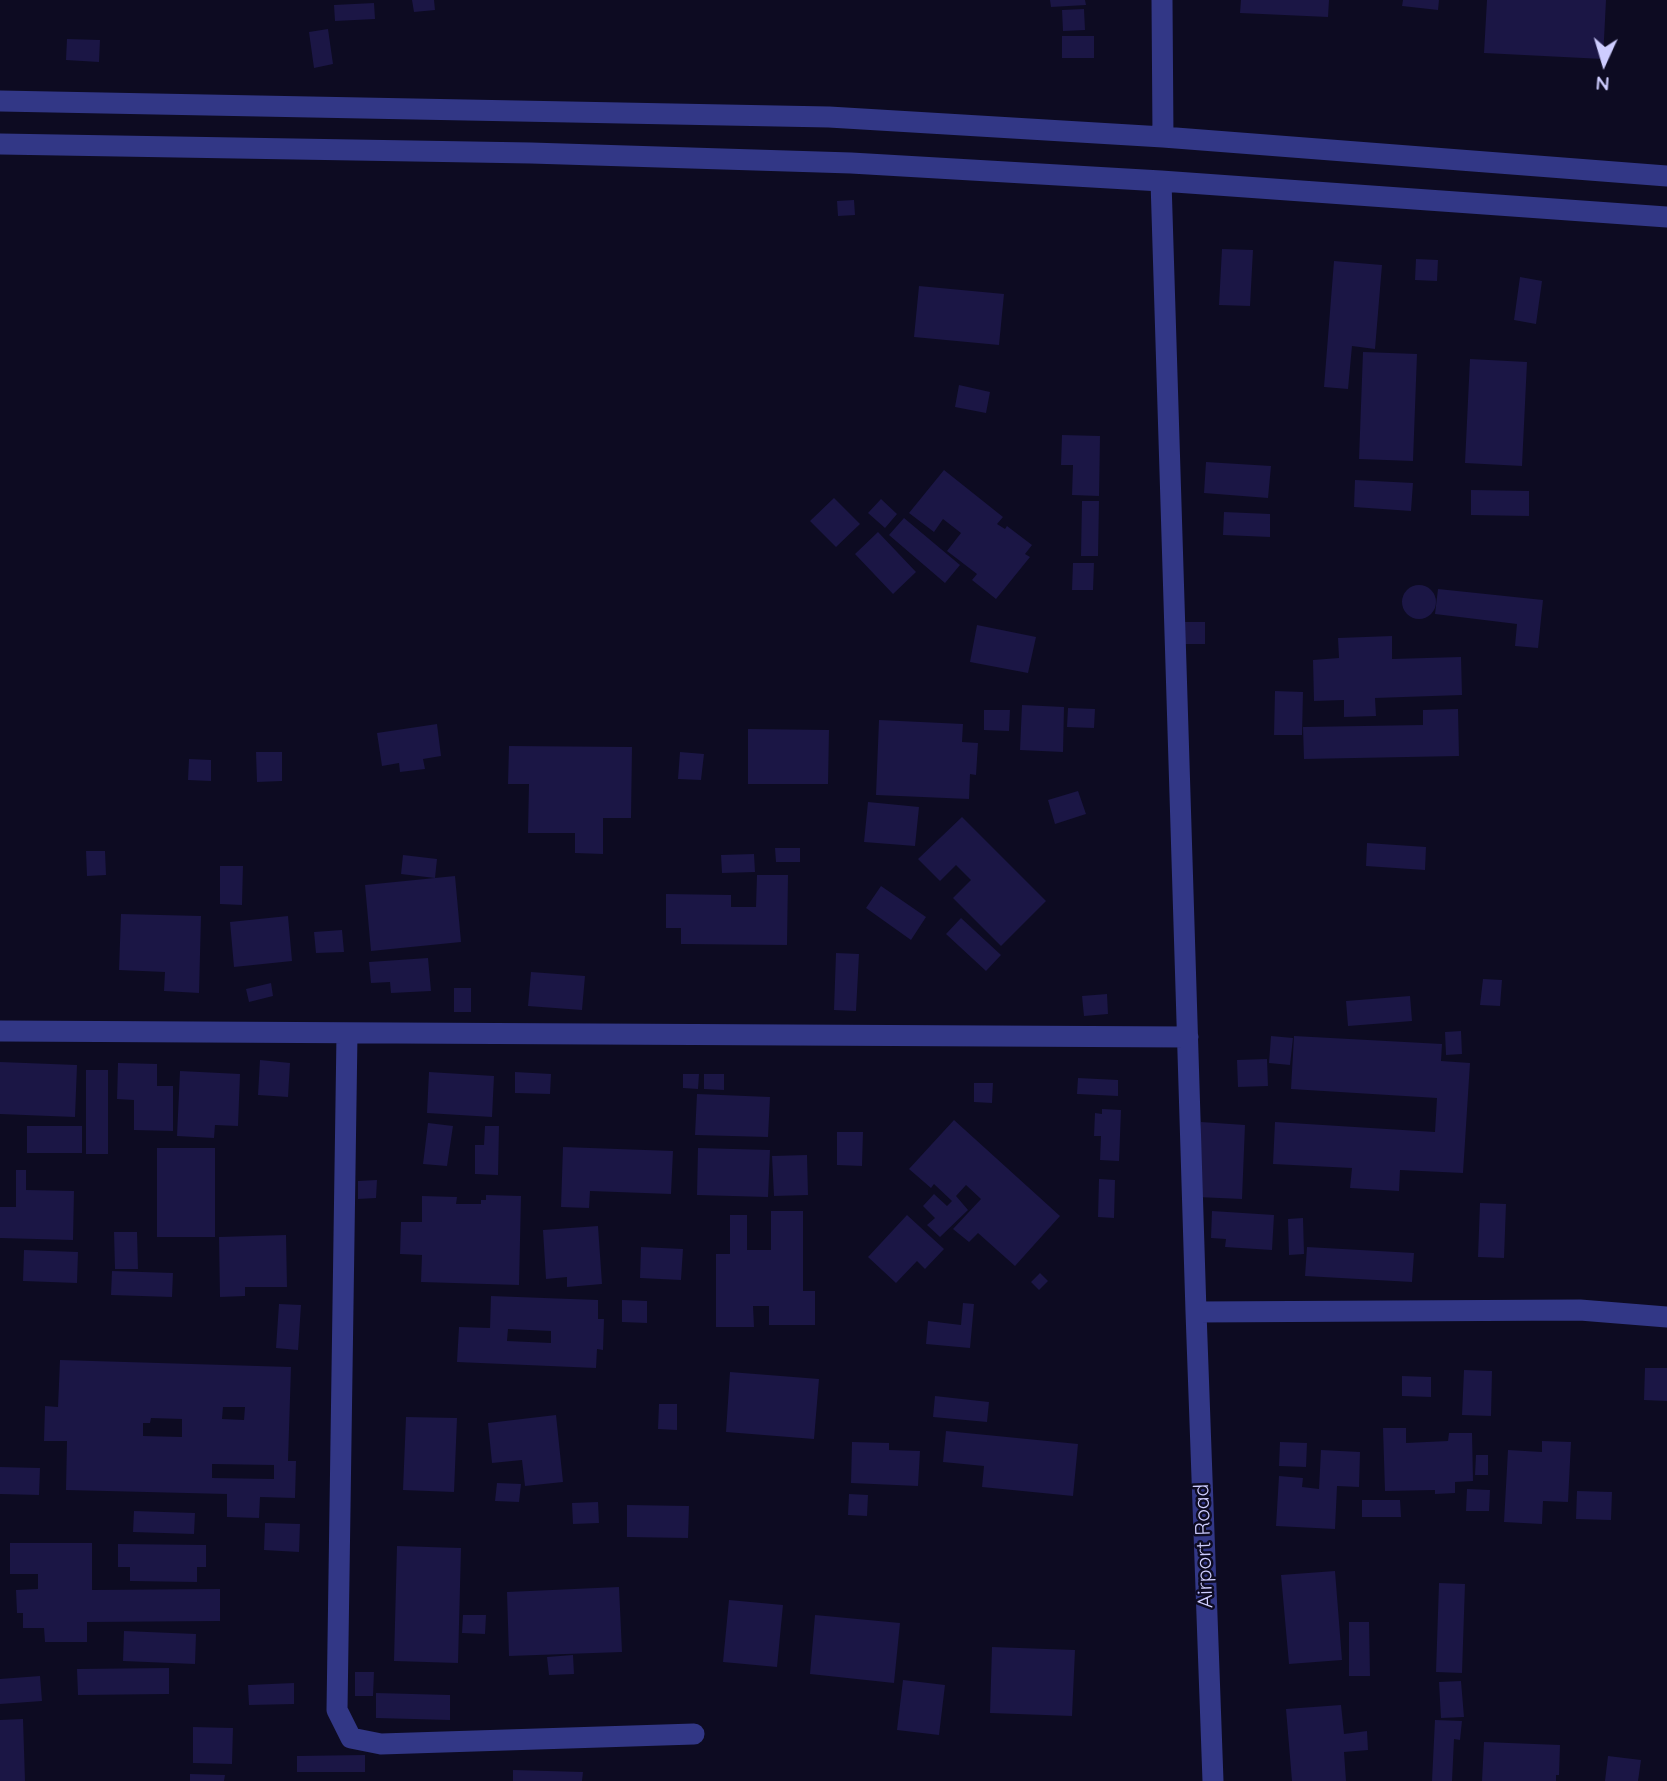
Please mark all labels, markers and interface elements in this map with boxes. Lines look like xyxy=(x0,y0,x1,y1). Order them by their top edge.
north arrow xyxy=(1569,28,1639,98)
text: N xyxy=(1595,71,1610,96)
street label: Airport Road xyxy=(1189,1483,1219,1609)

